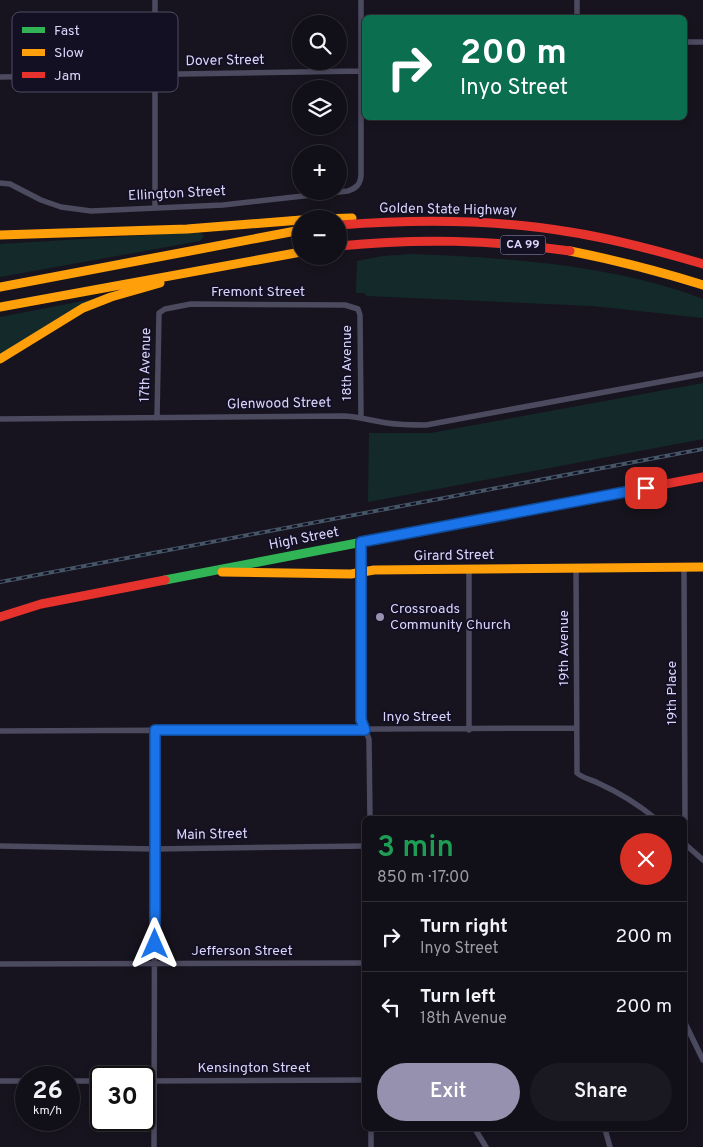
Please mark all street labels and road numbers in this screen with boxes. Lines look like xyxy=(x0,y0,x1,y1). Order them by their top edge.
street label: Dover Street xyxy=(185,52,265,70)
street label: Ellington Street xyxy=(128,183,226,205)
street label: Golden State Highway xyxy=(379,200,517,220)
road number: CA 99 xyxy=(500,236,546,254)
street label: Fremont Street xyxy=(211,284,305,301)
street label: 18th Avenue xyxy=(339,325,356,401)
street label: 17th Avenue xyxy=(137,328,155,402)
street label: Glenwood Street xyxy=(227,395,331,413)
street label: High Street xyxy=(268,524,340,554)
street label: Girard Street xyxy=(414,547,494,565)
street label: 19th Avenue xyxy=(556,610,573,686)
street label: 19th Place xyxy=(664,661,681,725)
street label: Inyo Street xyxy=(383,709,451,726)
street label: Main Street xyxy=(176,826,248,844)
street label: Jefferson Street xyxy=(191,943,293,960)
street label: Kensington Street xyxy=(197,1060,311,1077)

